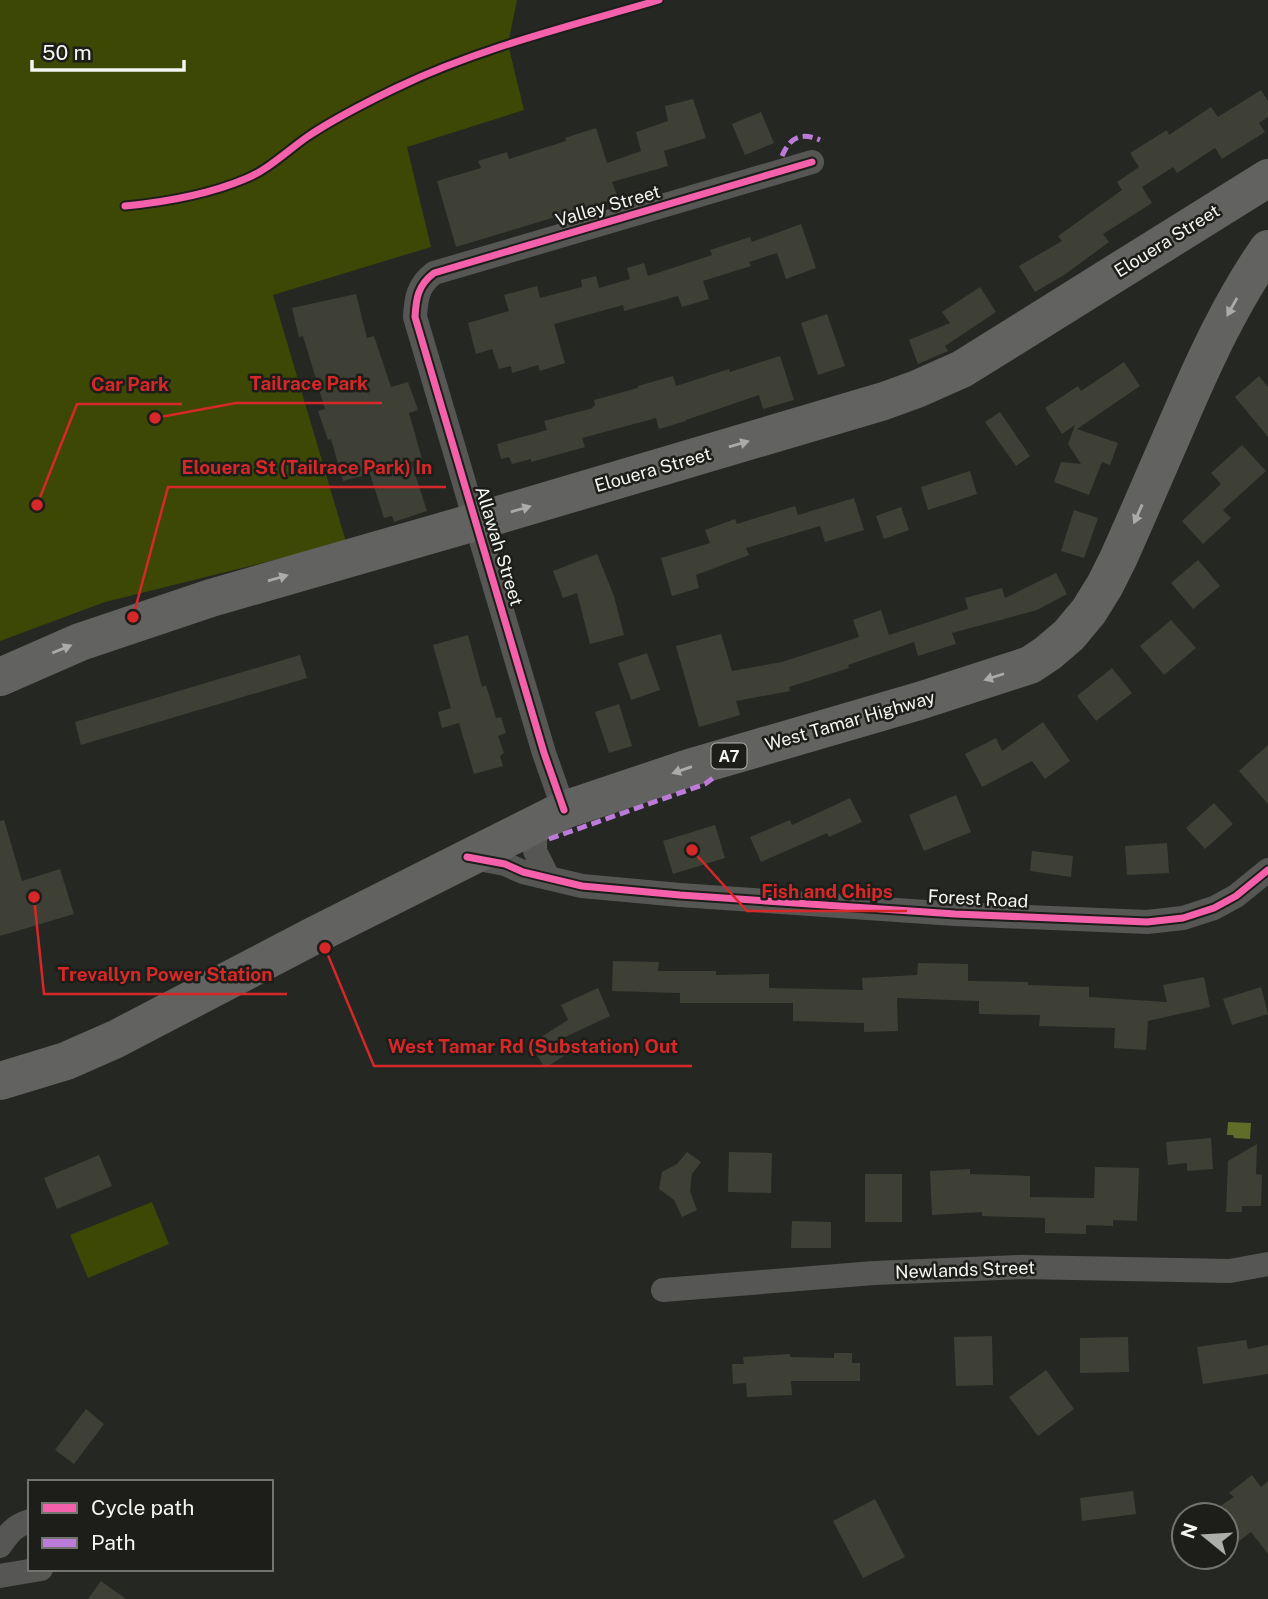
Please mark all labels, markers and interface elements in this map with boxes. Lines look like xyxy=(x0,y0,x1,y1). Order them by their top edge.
scale bar xyxy=(32,28,184,72)
text: 50 m xyxy=(42,40,92,65)
street label: Valley Street xyxy=(553,181,663,231)
street label: Elouera Street xyxy=(1110,200,1223,281)
one-way arrow xyxy=(1226,297,1238,317)
callout: Tailrace Park xyxy=(236,363,382,403)
callout: Car Park xyxy=(77,364,182,404)
text: Tailrace Park xyxy=(250,372,368,394)
text: Car Park xyxy=(91,373,169,395)
one-way arrow xyxy=(729,439,750,449)
street label: Elouera Street xyxy=(592,443,714,496)
callout: Elouera St (Tailrace Park) In xyxy=(168,447,446,487)
text: Elouera St (Tailrace Park) In xyxy=(182,456,432,478)
street label: Allawah Street xyxy=(471,483,528,608)
one-way arrow xyxy=(510,503,531,513)
one-way arrow xyxy=(1132,504,1144,524)
one-way arrow xyxy=(268,573,289,583)
one-way arrow xyxy=(52,644,73,655)
one-way arrow xyxy=(983,672,1004,683)
street label: West Tamar Highway xyxy=(762,686,938,755)
road number: A7 xyxy=(712,744,746,768)
one-way arrow xyxy=(671,765,692,776)
callout: Fish and Chips xyxy=(747,871,907,911)
text: Fish and Chips xyxy=(761,880,893,902)
street label: Forest Road xyxy=(927,885,1029,912)
callout: Trevallyn Power Station xyxy=(44,954,287,994)
text: Trevallyn Power Station xyxy=(57,963,273,985)
callout: West Tamar Rd (Substation) Out xyxy=(374,1026,692,1066)
text: West Tamar Rd (Substation) Out xyxy=(388,1035,678,1057)
street label: Newlands Street xyxy=(895,1257,1035,1282)
legend xyxy=(28,1480,273,1571)
text: Cycle path xyxy=(91,1495,194,1520)
north arrow xyxy=(1170,1501,1240,1571)
text: N xyxy=(1176,1520,1202,1541)
text: Path xyxy=(91,1530,136,1555)

